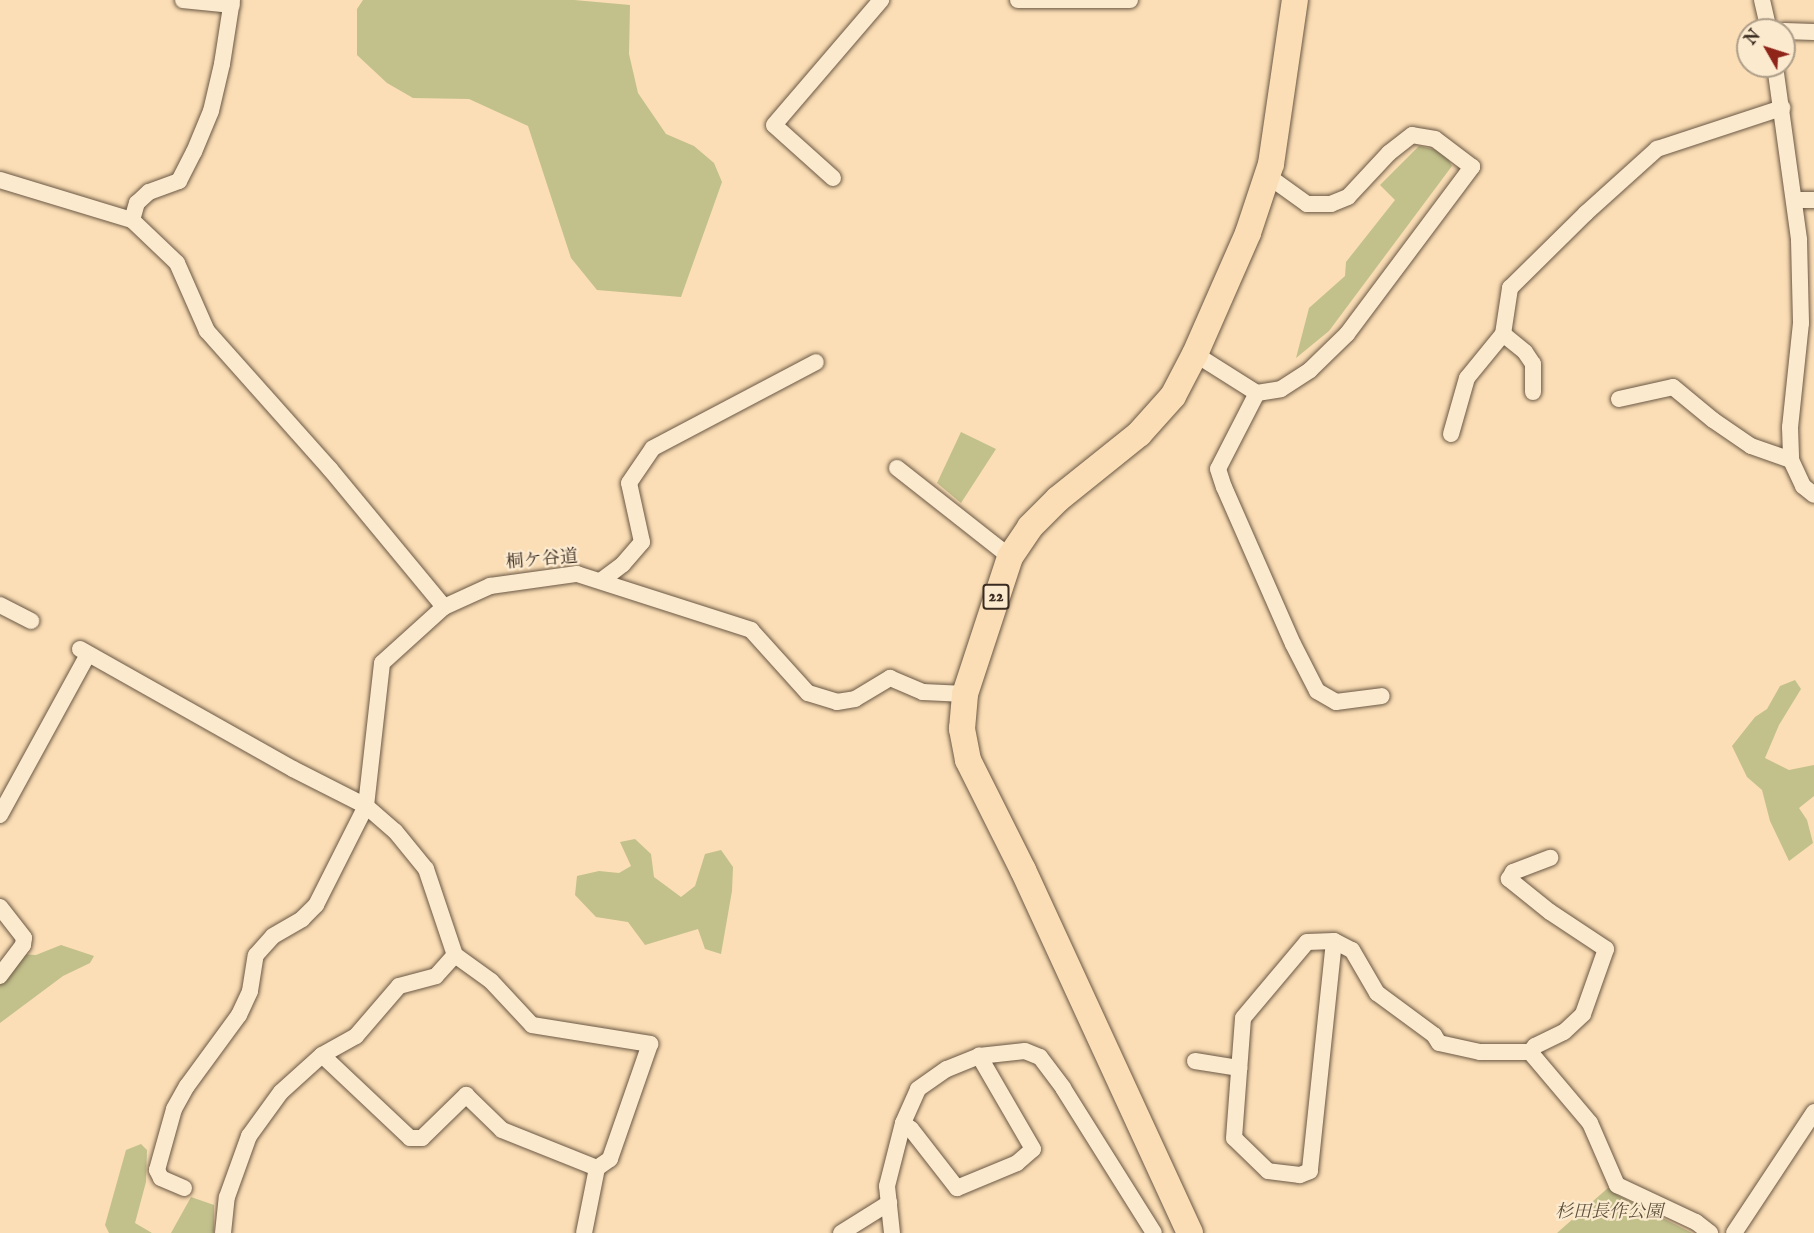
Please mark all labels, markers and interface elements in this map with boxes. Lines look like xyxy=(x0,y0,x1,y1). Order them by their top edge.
north arrow xyxy=(1736,18,1796,78)
text: N xyxy=(1741,26,1766,50)
street label: 桐ケ谷道 xyxy=(505,547,579,575)
road number: 22 xyxy=(981,584,1011,610)
park label: 杉田長作公園 xyxy=(1555,1202,1663,1224)

